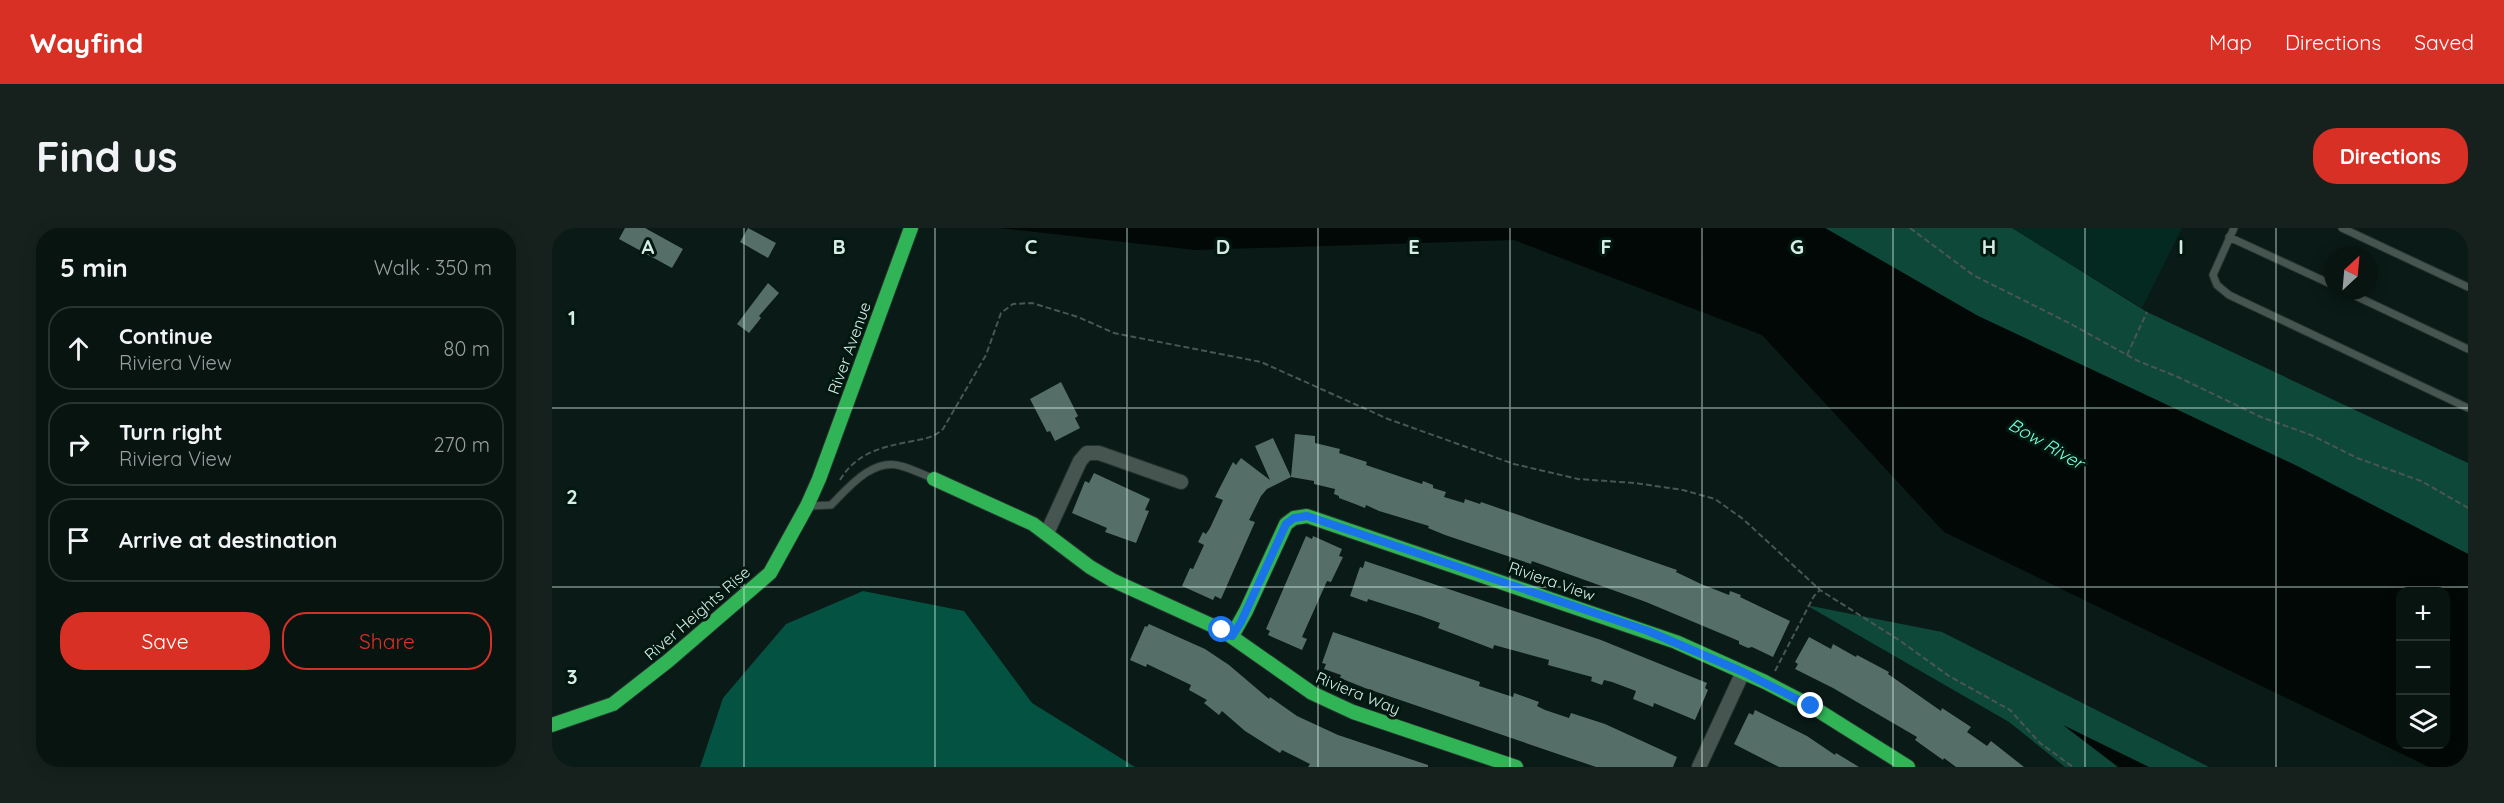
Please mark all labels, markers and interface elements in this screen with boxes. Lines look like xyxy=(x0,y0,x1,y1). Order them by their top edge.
text: Wayfind xyxy=(30,25,143,60)
text: Map xyxy=(2209,29,2252,55)
text: Directions xyxy=(2285,29,2381,55)
text: Saved xyxy=(2414,29,2474,55)
button: Directions xyxy=(2313,128,2468,184)
text: Find us xyxy=(36,130,178,183)
text: A xyxy=(642,234,655,259)
text: B xyxy=(832,234,846,259)
text: C xyxy=(1025,234,1038,259)
text: D xyxy=(1216,234,1230,259)
text: E xyxy=(1408,234,1420,259)
text: F xyxy=(1600,234,1612,259)
text: G xyxy=(1790,234,1804,259)
text: H xyxy=(1982,234,1996,259)
text: I xyxy=(2178,234,2184,259)
north arrow xyxy=(2324,246,2378,300)
text: 5 min xyxy=(60,251,128,284)
text: Walk · 350 m xyxy=(374,255,492,280)
street label: River Avenue xyxy=(823,299,875,397)
text: 1 xyxy=(568,305,576,330)
text: Continue xyxy=(119,322,213,350)
icon: ahead xyxy=(62,332,95,365)
text: 80 m xyxy=(444,336,490,361)
text: Riviera View xyxy=(119,350,232,375)
water label: Bow River xyxy=(2004,413,2090,475)
text: Turn right xyxy=(119,418,223,446)
icon: right xyxy=(62,428,95,461)
text: 270 m xyxy=(433,432,490,457)
text: Riviera View xyxy=(119,446,232,471)
text: 2 xyxy=(566,484,578,509)
icon: arrive xyxy=(62,524,95,557)
text: Arrive at destination xyxy=(119,526,337,554)
street label: Riviera View xyxy=(1506,557,1598,605)
street label: River Heights Rise xyxy=(640,562,754,664)
map controls xyxy=(2396,587,2450,749)
button: + xyxy=(2396,587,2450,641)
button: Save xyxy=(60,612,270,670)
button: Share xyxy=(282,612,492,670)
route start xyxy=(1208,616,1234,642)
button: − xyxy=(2396,641,2450,695)
text: 3 xyxy=(567,664,577,689)
street label: Riviera Way xyxy=(1313,667,1403,719)
route end xyxy=(1797,692,1823,718)
button: layers xyxy=(2396,695,2450,749)

